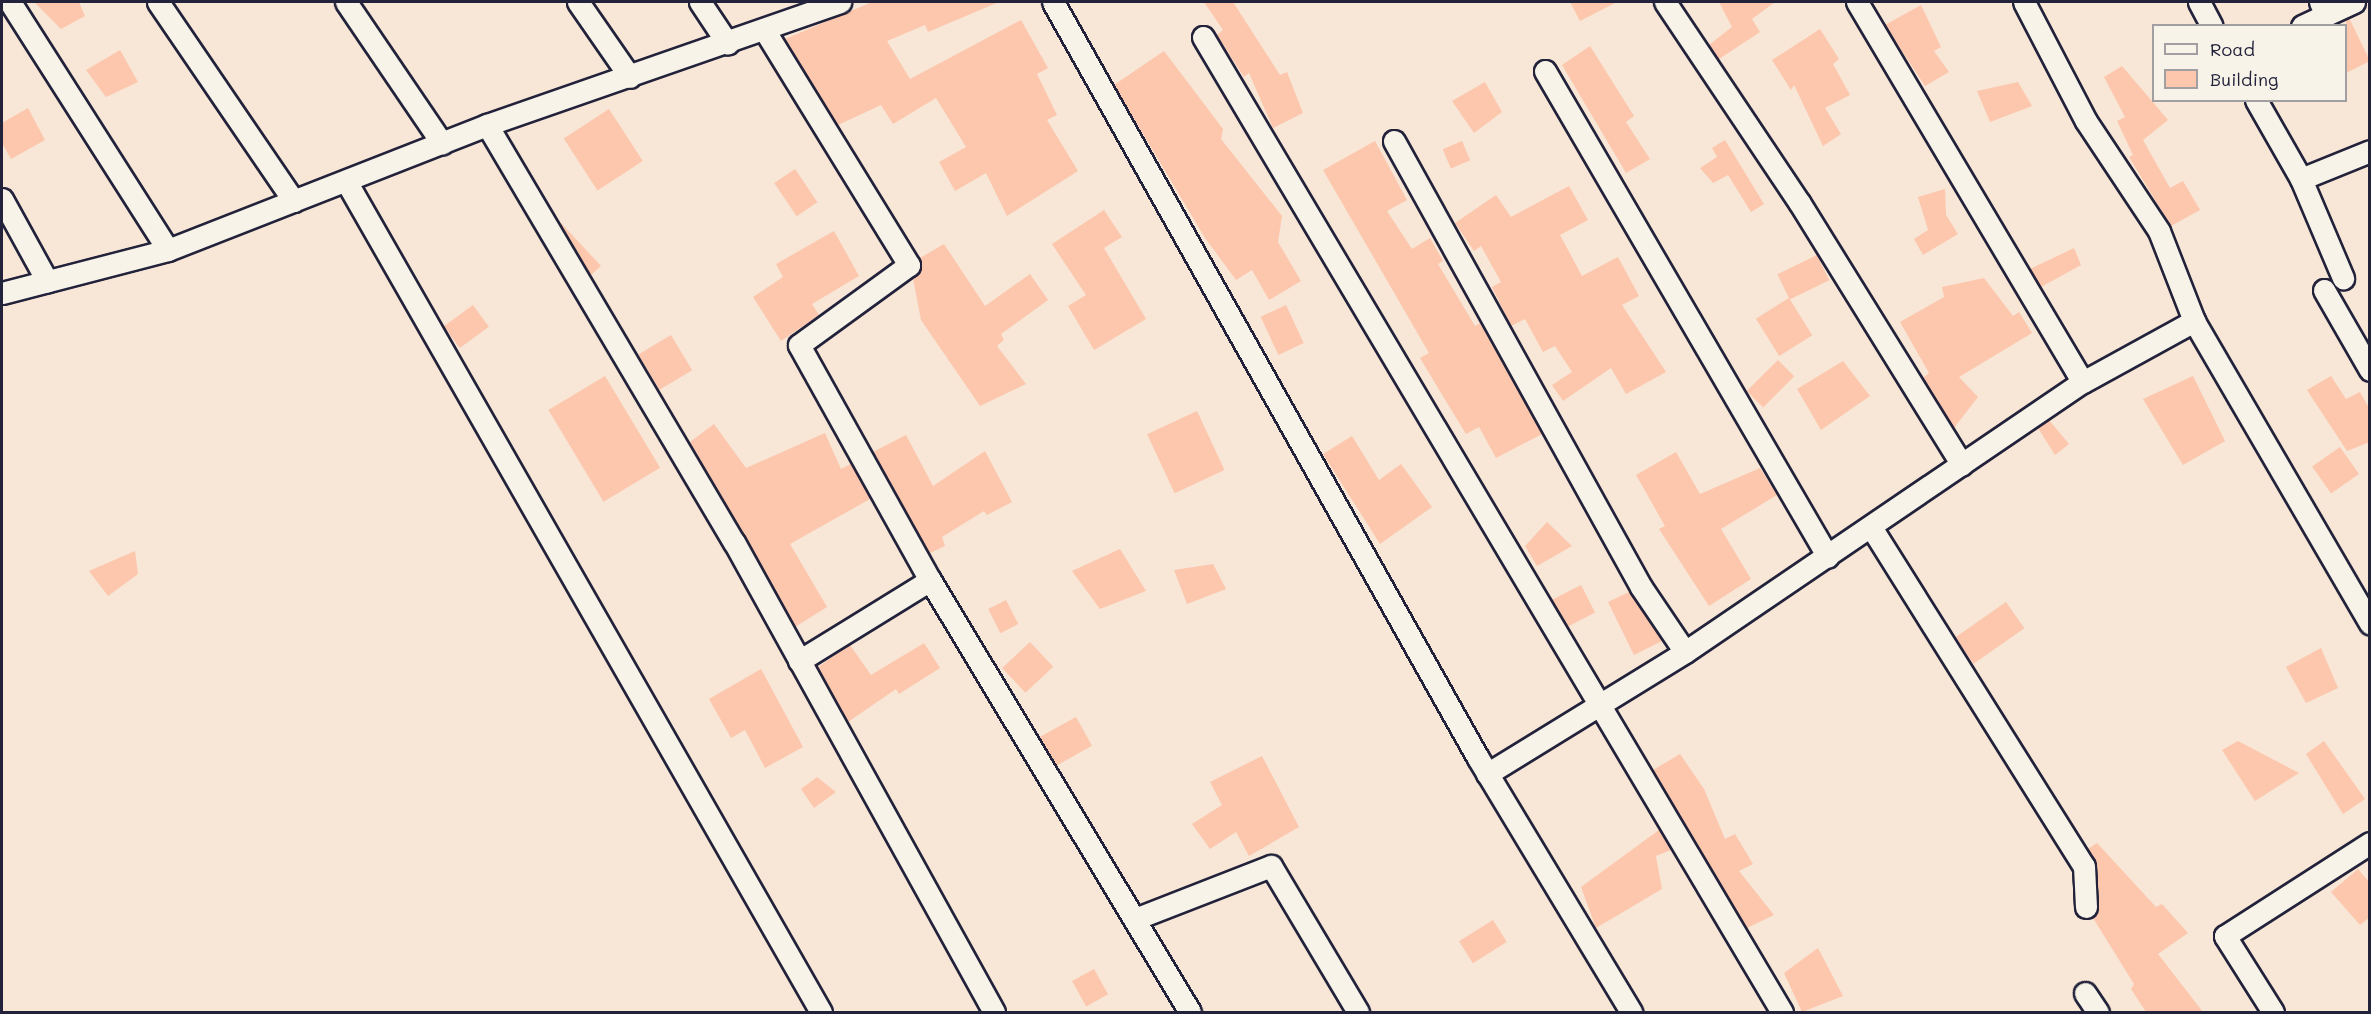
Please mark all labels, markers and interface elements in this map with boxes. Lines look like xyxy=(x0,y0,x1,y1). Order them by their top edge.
legend xyxy=(2152,24,2347,102)
text: Road xyxy=(2210,37,2255,61)
text: Building xyxy=(2210,67,2278,91)

